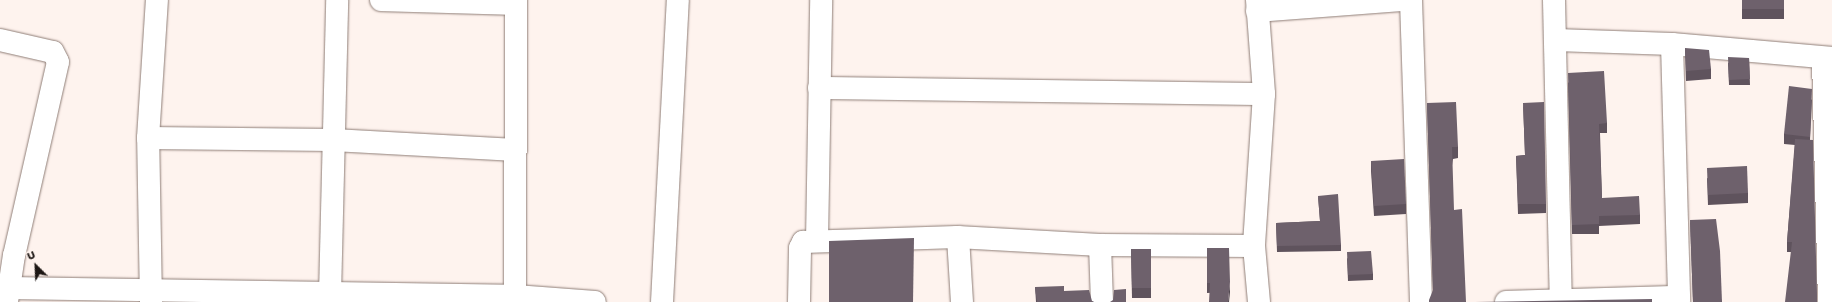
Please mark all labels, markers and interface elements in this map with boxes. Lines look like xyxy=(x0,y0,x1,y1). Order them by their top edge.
north arrow xyxy=(16,246,56,286)
text: U xyxy=(24,246,38,264)

